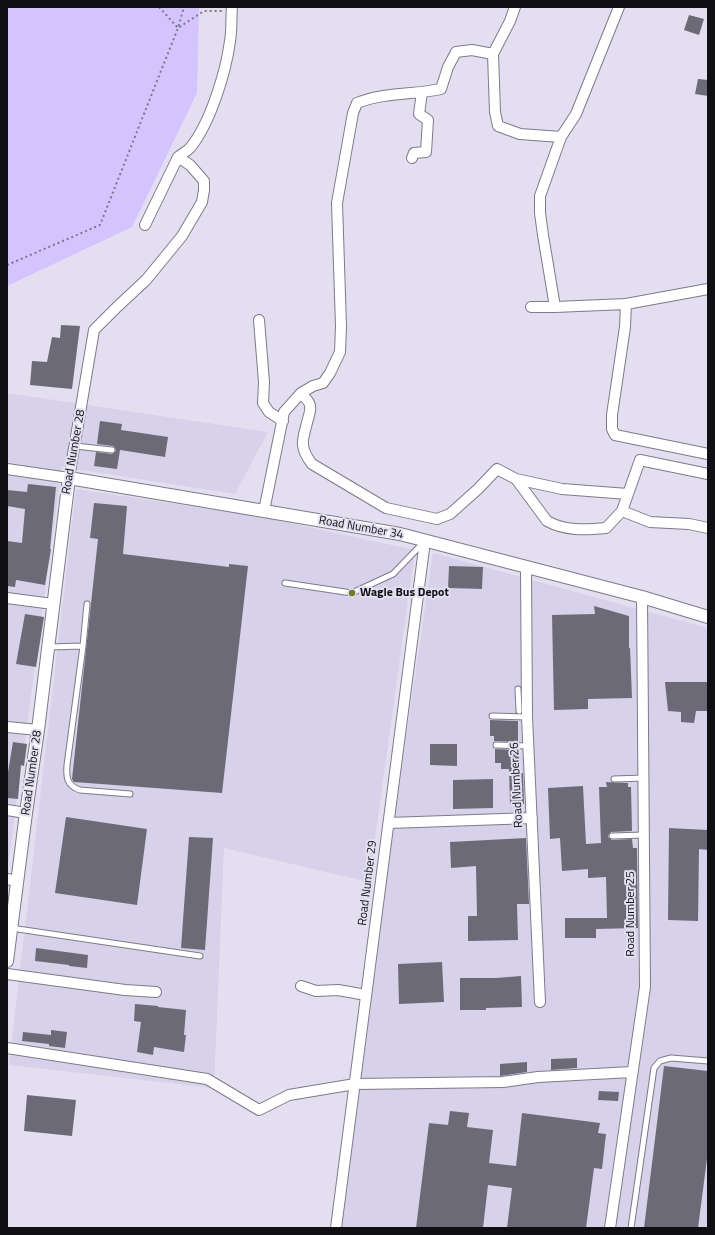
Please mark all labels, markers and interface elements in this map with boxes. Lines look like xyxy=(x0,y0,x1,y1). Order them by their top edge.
street label: Road Number 28 xyxy=(59,409,89,495)
street label: Road Number 34 xyxy=(318,513,404,543)
place label: Wagle Bus Depot xyxy=(360,586,449,600)
marker: Wagle Bus Depot xyxy=(347,588,357,598)
street label: Road Number 28 xyxy=(19,730,45,816)
street label: Road Number 26 xyxy=(508,742,526,828)
street label: Road Number 29 xyxy=(356,840,380,926)
street label: Road Number 25 xyxy=(624,871,638,957)

